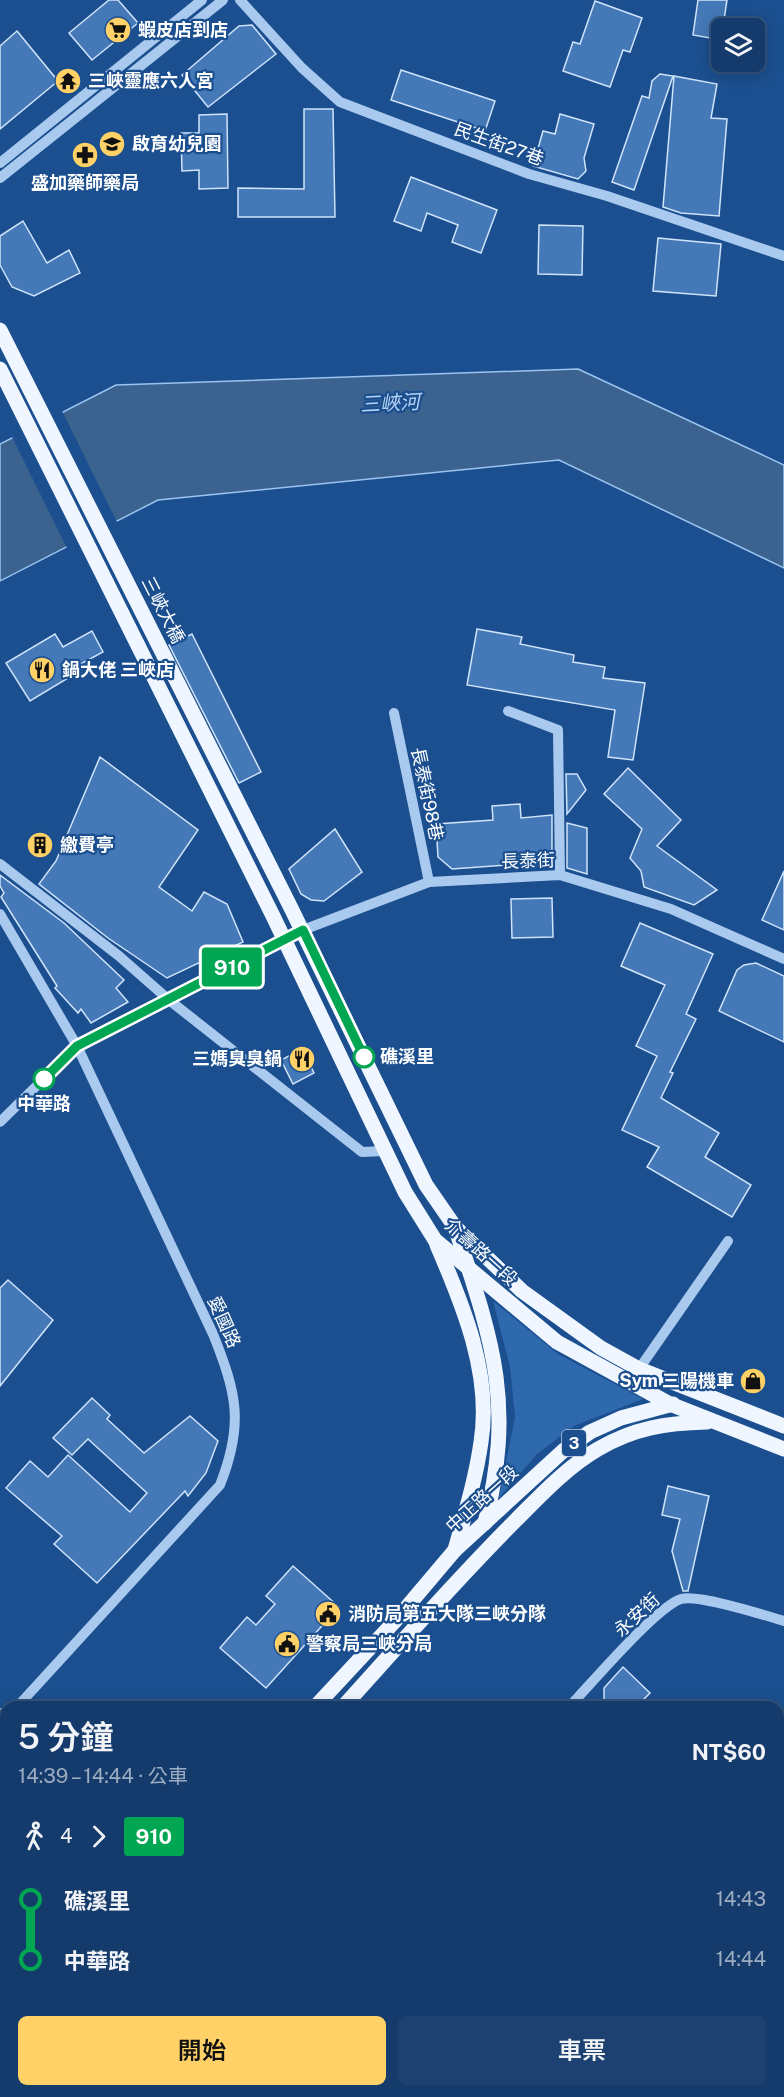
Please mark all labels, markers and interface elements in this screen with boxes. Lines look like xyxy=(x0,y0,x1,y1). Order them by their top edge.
supermarket icon: 蝦皮店到店 xyxy=(103,15,133,45)
map controls xyxy=(711,18,765,72)
button: layers xyxy=(711,18,765,72)
place label: 蝦皮店到店 xyxy=(138,19,228,40)
temple icon: 三峽靈應六人宮 xyxy=(53,66,83,96)
place label: 三峽靈應六人宮 xyxy=(88,70,214,91)
street label: 民生街27巷 xyxy=(452,118,547,169)
school or university icon: 啟育幼兒園 xyxy=(97,129,127,159)
place label: 啟育幼兒園 xyxy=(132,133,222,154)
pharmacy icon: 盛加藥師藥局 xyxy=(70,140,100,170)
place label: 盛加藥師藥局 xyxy=(31,172,139,193)
water label: 三峽河 xyxy=(359,389,425,417)
street label: 三峽大橋 xyxy=(138,573,189,647)
restaurant icon: 鍋大佬 三峽店 xyxy=(27,655,57,685)
place label: 鍋大佬 三峽店 xyxy=(62,659,174,680)
street label: 長泰街98巷 xyxy=(407,745,448,842)
building icon: 繳費亭 xyxy=(25,830,55,860)
place label: 繳費亭 xyxy=(60,834,114,855)
street label: 長泰街 xyxy=(501,849,555,872)
line badge: 910 xyxy=(198,948,266,986)
text: 910 xyxy=(214,955,250,980)
restaurant icon: 三媽臭臭鍋 xyxy=(287,1044,317,1074)
marker: 礁溪里 xyxy=(353,1046,375,1068)
place label: 礁溪里 xyxy=(380,1046,434,1067)
place label: 三媽臭臭鍋 xyxy=(192,1048,282,1069)
marker: 中華路 xyxy=(33,1068,55,1090)
place label: 中華路 xyxy=(17,1093,71,1114)
street label: 介壽路一段 xyxy=(441,1214,522,1290)
street label: 愛國路 xyxy=(204,1293,245,1351)
shop icon: Sym 三陽機車 xyxy=(738,1366,768,1396)
place label: Sym 三陽機車 xyxy=(619,1370,734,1391)
road number: 3 xyxy=(562,1430,586,1456)
street label: 中正路一段 xyxy=(441,1461,522,1537)
street label: 永安街 xyxy=(610,1589,664,1641)
public building icon: 消防局第五大隊三峽分隊 xyxy=(313,1599,343,1629)
place label: 消防局第五大隊三峽分隊 xyxy=(348,1603,546,1624)
public building icon: 警察局三峽分局 xyxy=(272,1629,302,1659)
place label: 警察局三峽分局 xyxy=(306,1633,432,1654)
text: 5 分鐘 xyxy=(18,1718,113,1756)
text: NT$60 xyxy=(692,1739,766,1765)
text: 14:39 – 14:44 · 公車 xyxy=(18,1764,188,1788)
icon: walk xyxy=(18,1820,51,1853)
icon: forward xyxy=(82,1820,115,1853)
text: 4 xyxy=(60,1824,73,1848)
text: 910 xyxy=(136,1824,172,1849)
text: 14:43 xyxy=(716,1887,766,1911)
text: 礁溪里 xyxy=(64,1888,130,1914)
text: 14:44 xyxy=(716,1947,766,1971)
text: 中華路 xyxy=(64,1948,130,1974)
button: 開始 xyxy=(18,2016,386,2085)
button: 車票 xyxy=(398,2016,766,2085)

